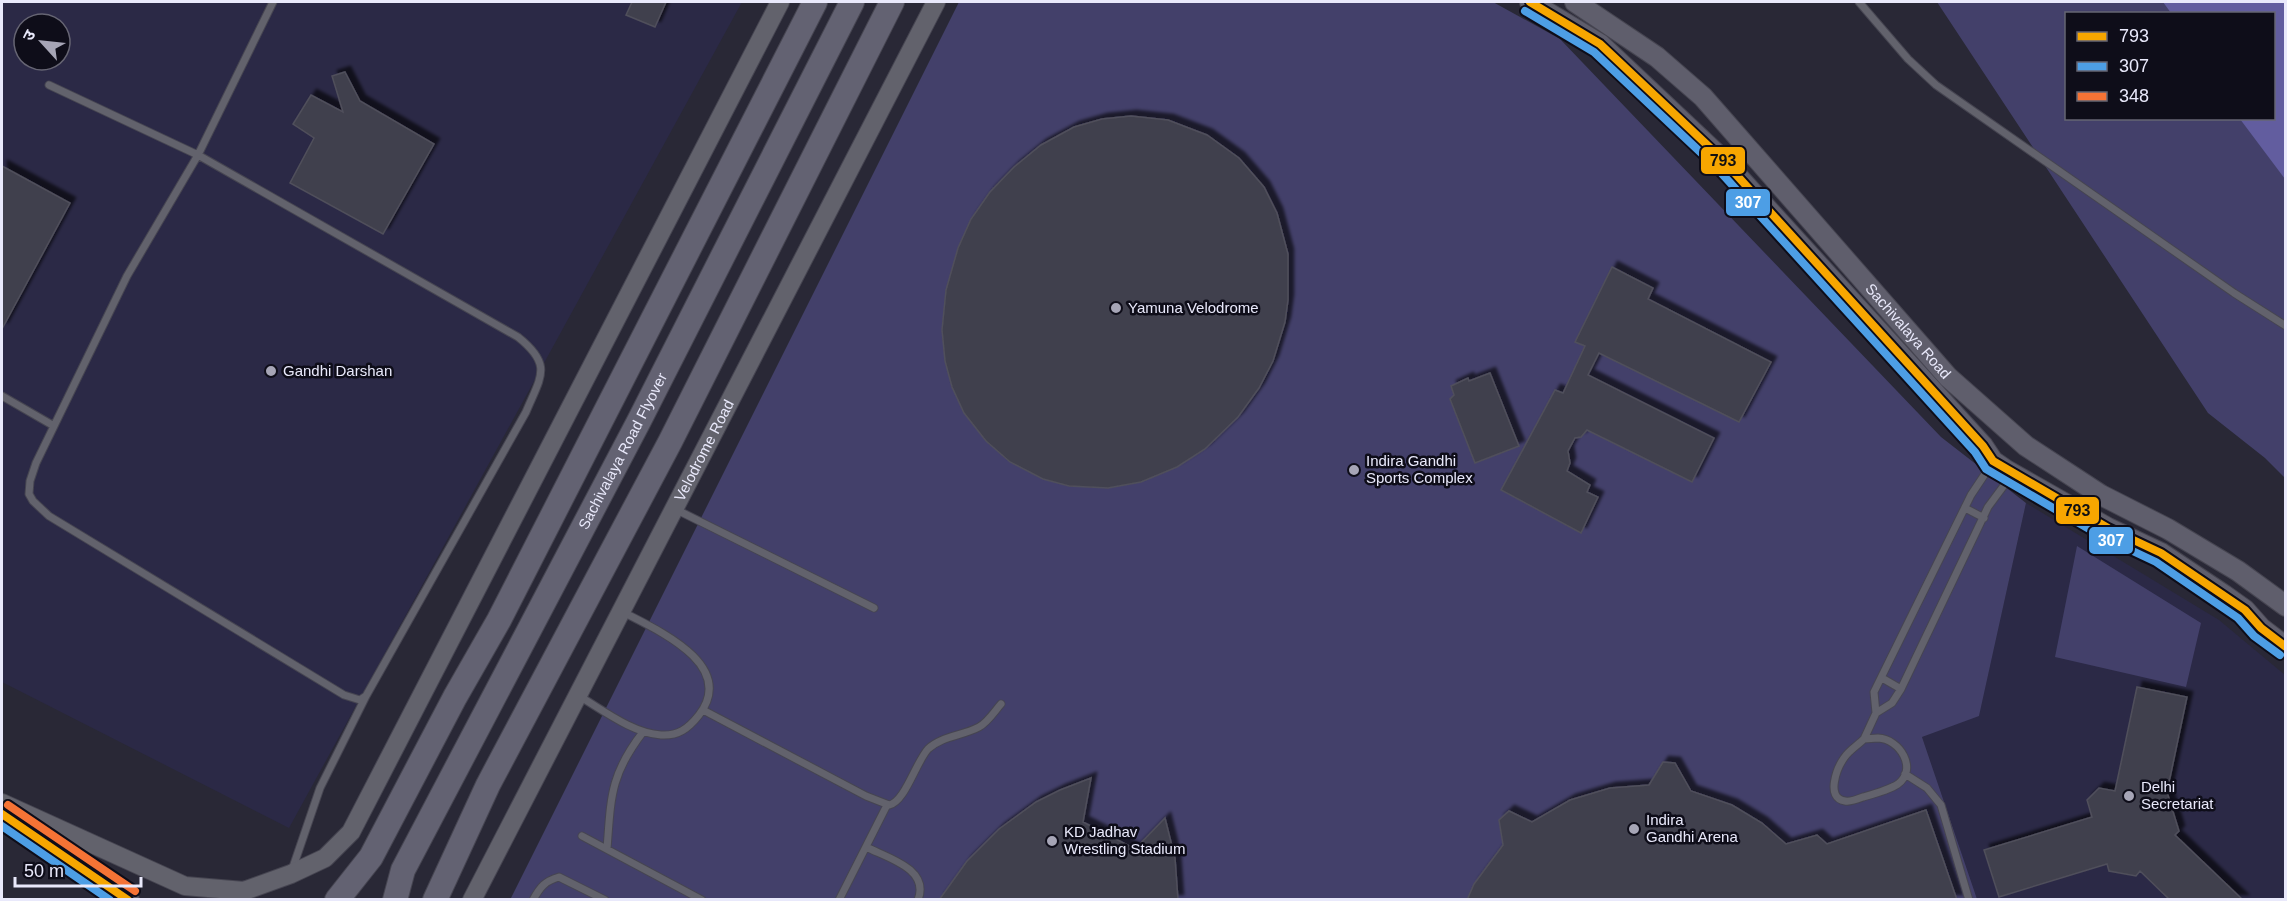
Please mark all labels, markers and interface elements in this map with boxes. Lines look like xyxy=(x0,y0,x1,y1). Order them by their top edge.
north arrow xyxy=(12,12,72,72)
legend xyxy=(2065,12,2275,120)
text: 793 xyxy=(2119,26,2149,46)
text: उ xyxy=(19,27,39,43)
text: 307 xyxy=(2119,56,2149,76)
text: 348 xyxy=(2119,86,2149,106)
line badge: 793 xyxy=(1700,146,1746,175)
text: 793 xyxy=(1710,152,1736,169)
line badge: 307 xyxy=(1725,188,1771,217)
text: 307 xyxy=(1735,194,1761,211)
street label: Sachivalaya Road xyxy=(1862,280,1955,382)
place label: Yamuna Velodrome xyxy=(1128,299,1259,316)
marker: Yamuna Velodrome xyxy=(1109,301,1123,315)
place label: Gandhi Darshan xyxy=(283,362,392,379)
marker: Gandhi Darshan xyxy=(264,364,278,378)
street label: Sachivalaya Road Flyover xyxy=(575,370,670,532)
street label: Velodrome Road xyxy=(671,397,737,504)
place label: Indira Gandhi Sports Complex xyxy=(1366,452,1473,486)
marker: Indira Gandhi Sports Complex xyxy=(1347,463,1361,477)
line badge: 793 xyxy=(2055,496,2100,525)
text: 793 xyxy=(2064,502,2090,519)
line badge: 307 xyxy=(2088,526,2134,555)
text: 307 xyxy=(2098,532,2124,549)
place label: Delhi Secretariat xyxy=(2141,778,2214,812)
marker: Delhi Secretariat xyxy=(2122,789,2136,803)
place label: Indira Gandhi Arena xyxy=(1646,811,1738,845)
marker: Indira Gandhi Arena xyxy=(1627,822,1641,836)
place label: KD Jadhav Wrestling Stadium xyxy=(1064,823,1185,857)
marker: KD Jadhav Wrestling Stadium xyxy=(1045,834,1059,848)
scale bar xyxy=(15,850,141,888)
text: 50 m xyxy=(24,861,64,881)

